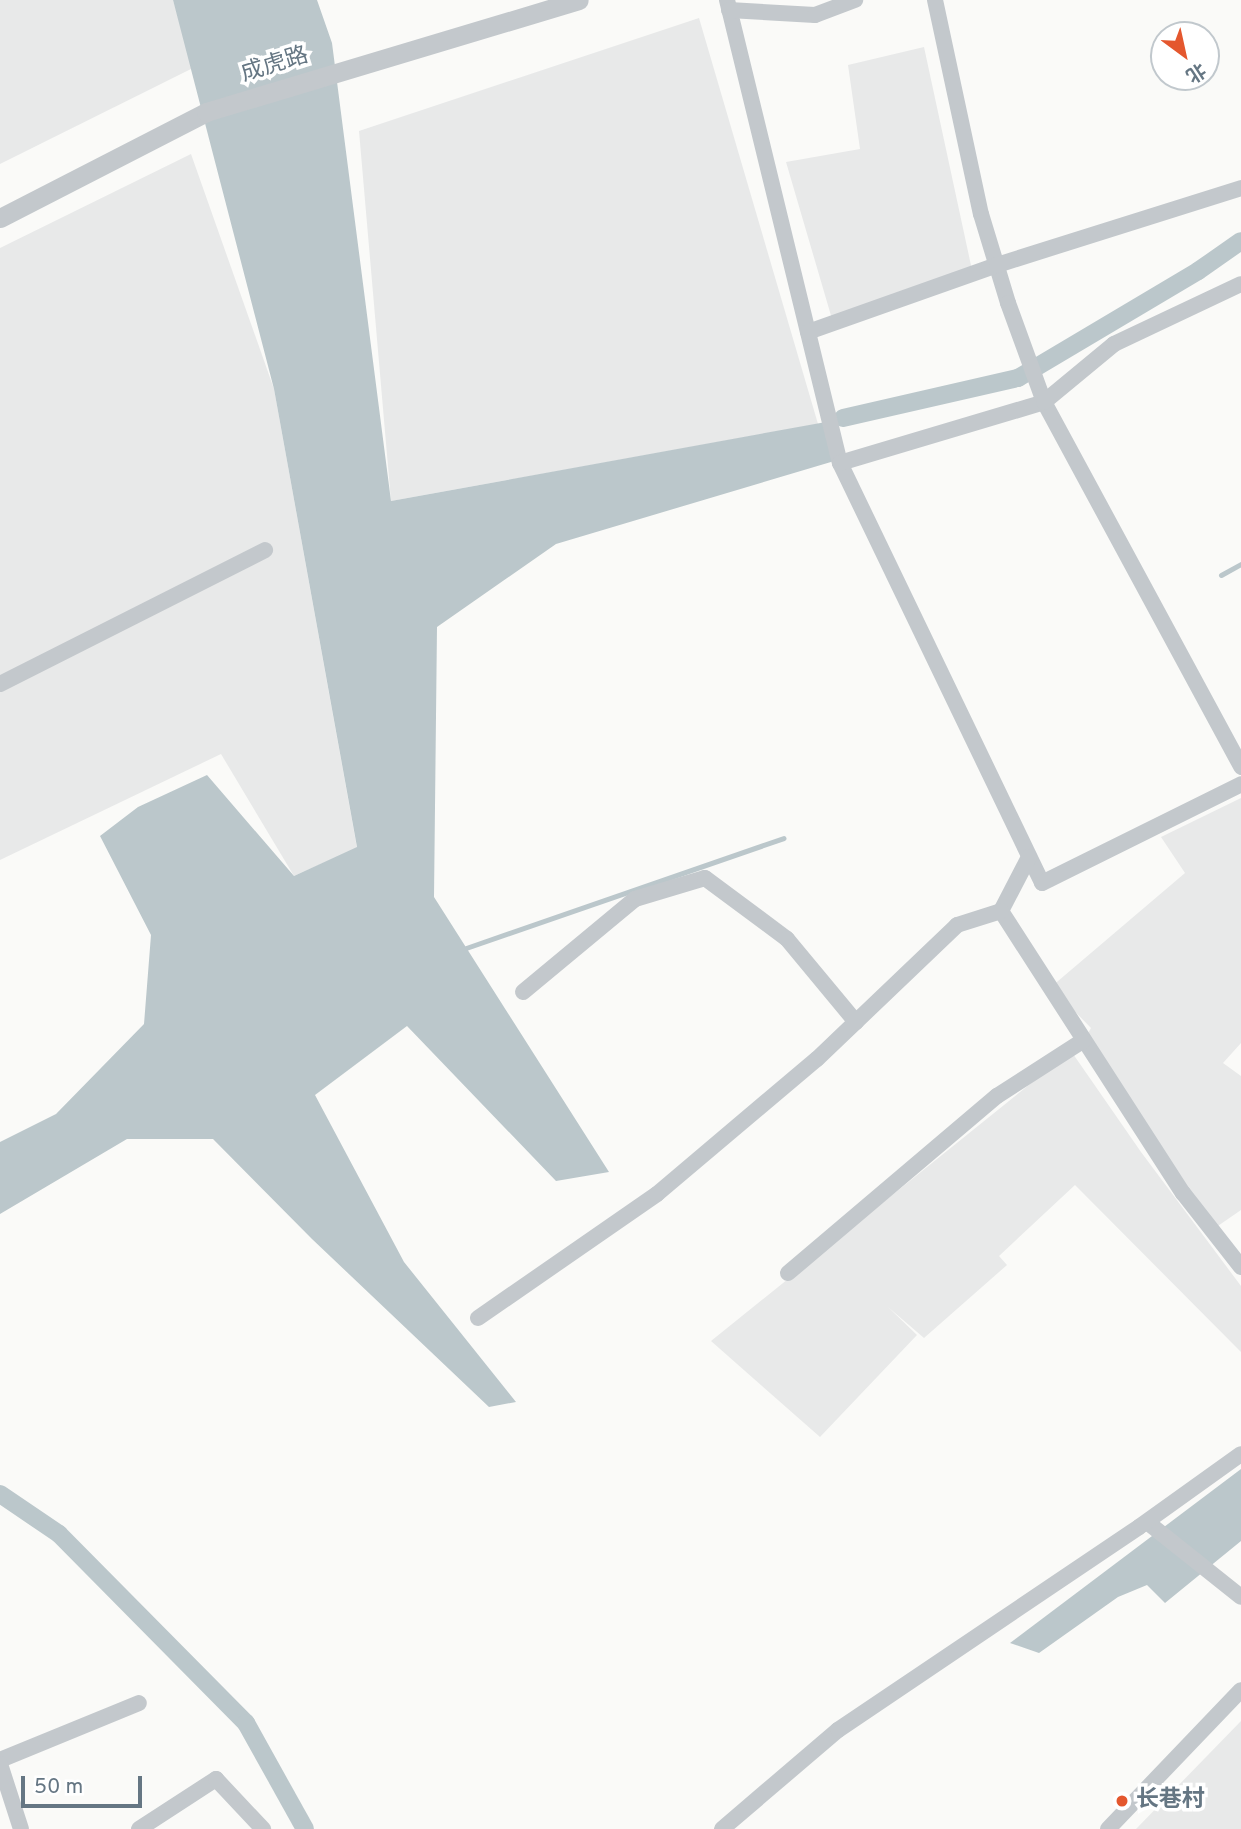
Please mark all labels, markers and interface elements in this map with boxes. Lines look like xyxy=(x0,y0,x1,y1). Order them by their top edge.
north arrow xyxy=(1150,21,1220,91)
street label: 成虎路 xyxy=(238,43,312,89)
text: 北 xyxy=(1181,57,1210,87)
scale bar xyxy=(24,1762,145,1806)
text: 50 m xyxy=(34,1774,83,1801)
place label: 长巷村 xyxy=(1136,1787,1205,1815)
marker: 长巷村 xyxy=(1114,1793,1130,1809)

